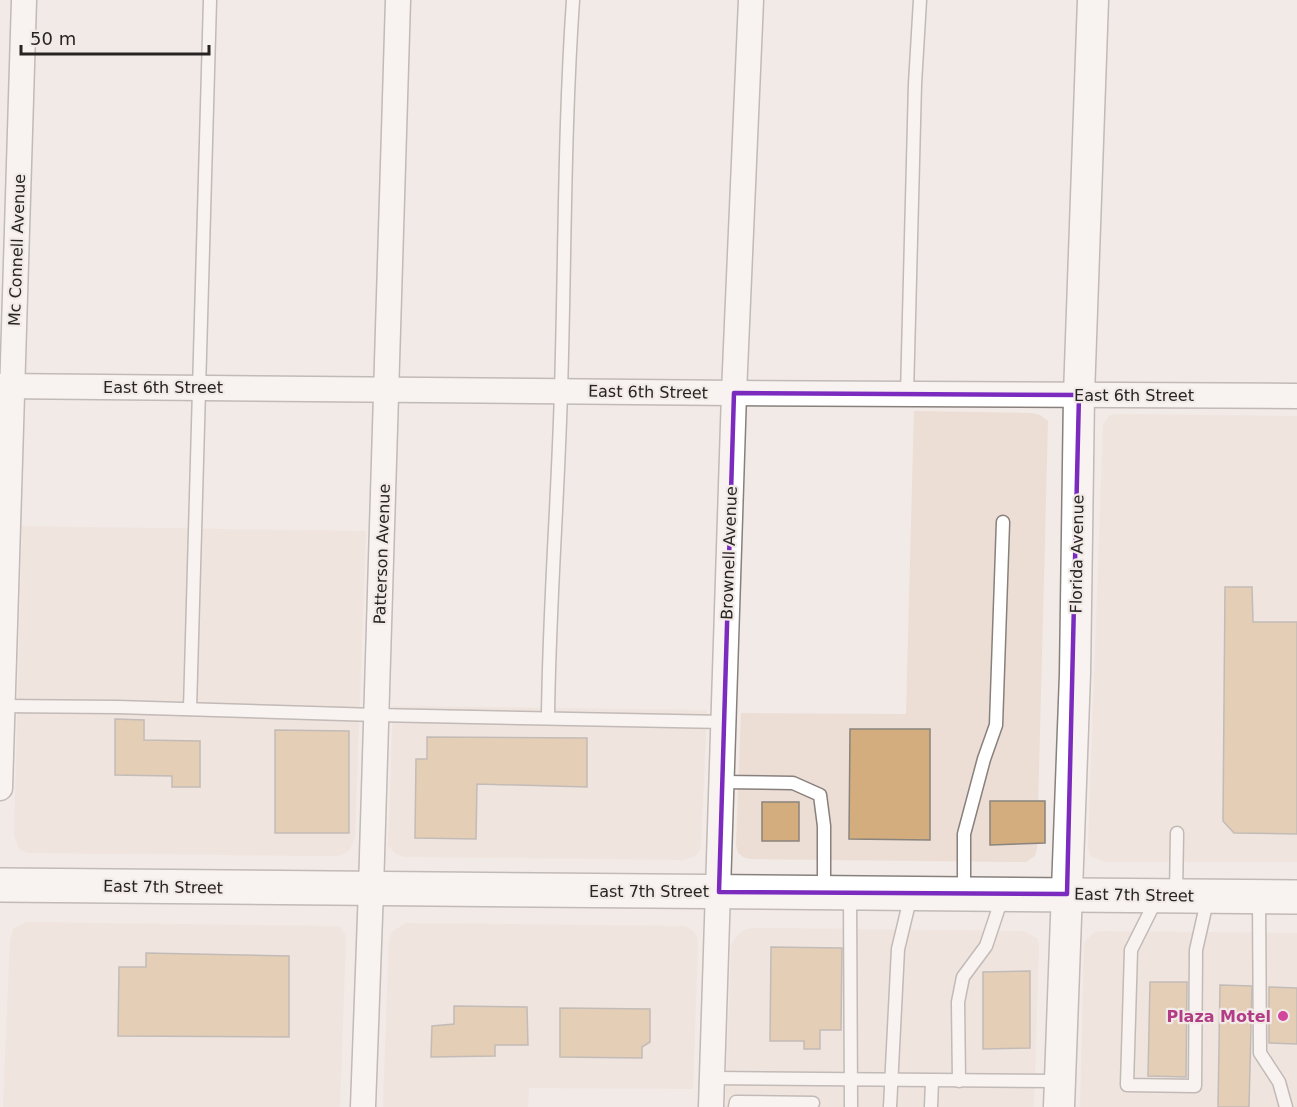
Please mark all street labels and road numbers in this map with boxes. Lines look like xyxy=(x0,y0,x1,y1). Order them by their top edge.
street label: Mc Connell Avenue xyxy=(5,174,29,326)
street label: East 6th Street xyxy=(103,378,223,397)
street label: East 6th Street xyxy=(588,381,708,403)
street label: East 6th Street xyxy=(1074,386,1194,405)
street label: Patterson Avenue xyxy=(370,483,394,625)
street label: Brownell Avenue xyxy=(717,486,741,620)
street label: Florida Avenue xyxy=(1066,494,1088,614)
street label: East 7th Street xyxy=(103,876,223,898)
street label: East 7th Street xyxy=(589,882,709,901)
street label: East 7th Street xyxy=(1074,884,1194,906)

